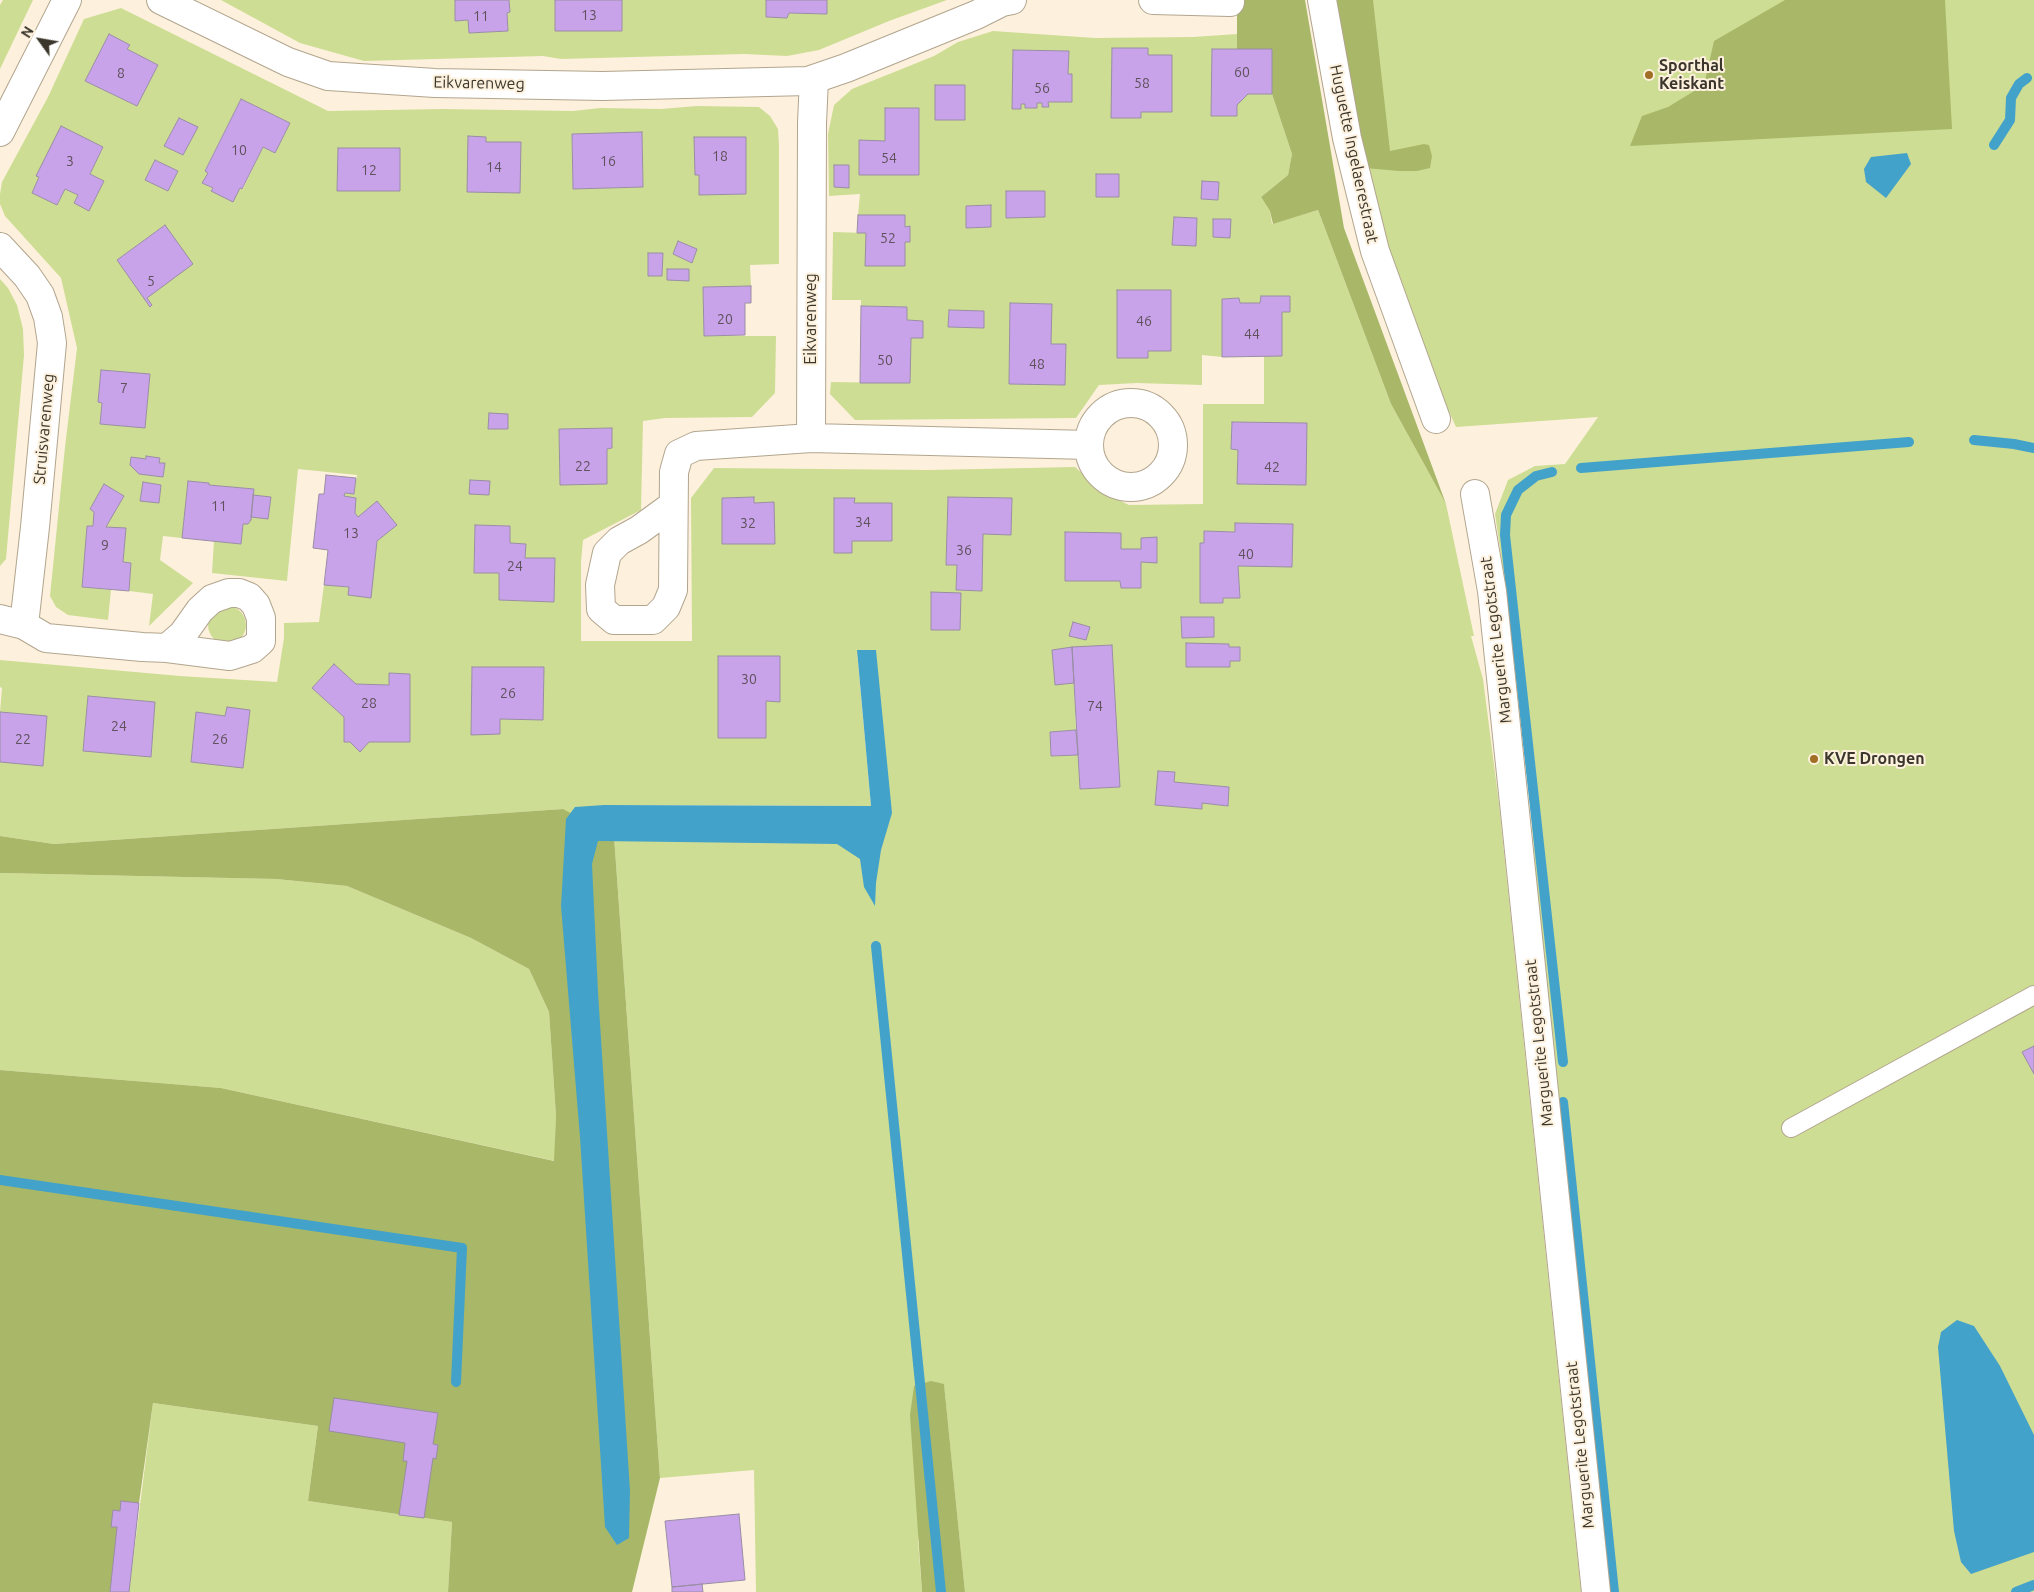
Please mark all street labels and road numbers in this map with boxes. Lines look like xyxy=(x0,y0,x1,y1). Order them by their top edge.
street label: Huguette Ingelaerestraat xyxy=(1326,63,1382,245)
street label: Eikvarenweg xyxy=(433,73,525,93)
street label: Eikvarenweg xyxy=(801,273,821,365)
street label: Struisvarenweg xyxy=(30,373,58,485)
street label: Marguerite Legotstraat xyxy=(1476,556,1516,724)
street label: Marguerite Legotstraat xyxy=(1521,959,1557,1127)
street label: Marguerite Legotstraat xyxy=(1562,1361,1598,1529)

